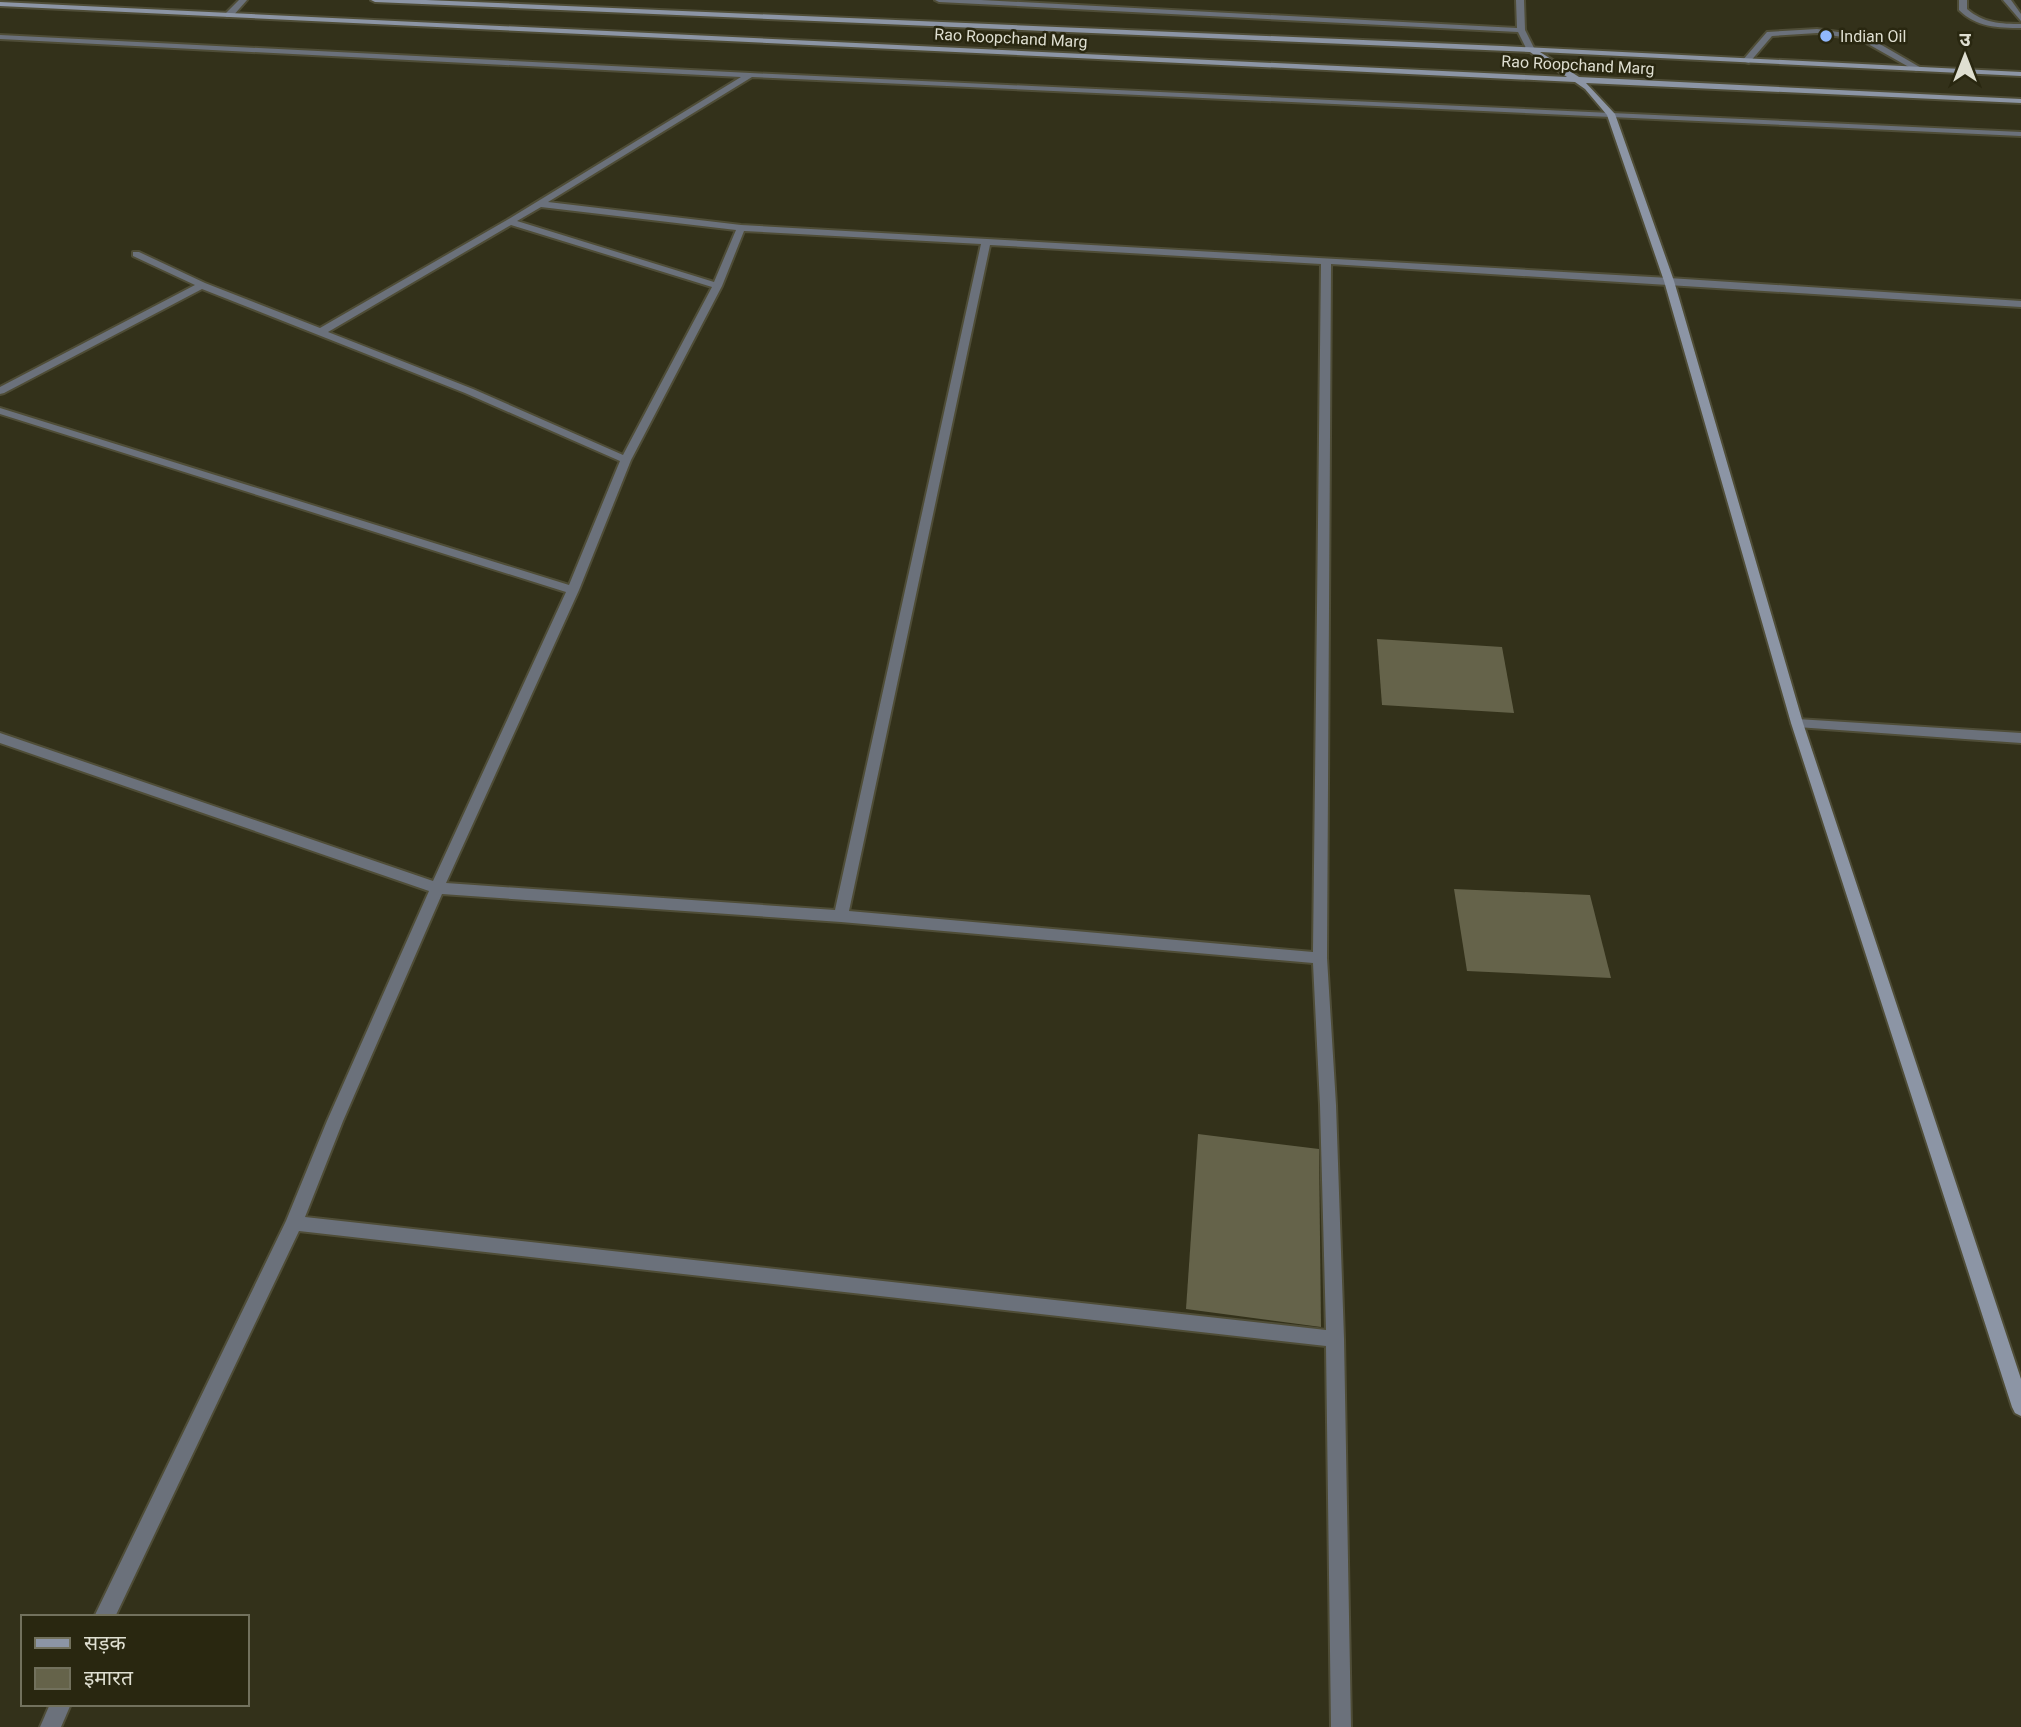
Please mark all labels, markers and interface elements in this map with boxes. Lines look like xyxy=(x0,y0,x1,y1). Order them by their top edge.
north arrow xyxy=(1930,21,2000,91)
street label: Rao Roopchand Marg xyxy=(934,24,1088,52)
place label: Indian Oil xyxy=(1840,27,1906,46)
marker: Indian Oil xyxy=(1818,28,1834,44)
text: उ xyxy=(1959,28,1971,51)
street label: Rao Roopchand Marg xyxy=(1501,51,1655,79)
legend xyxy=(21,1615,248,1706)
text: सड़क xyxy=(84,1631,126,1655)
text: इमारत xyxy=(84,1666,134,1690)

